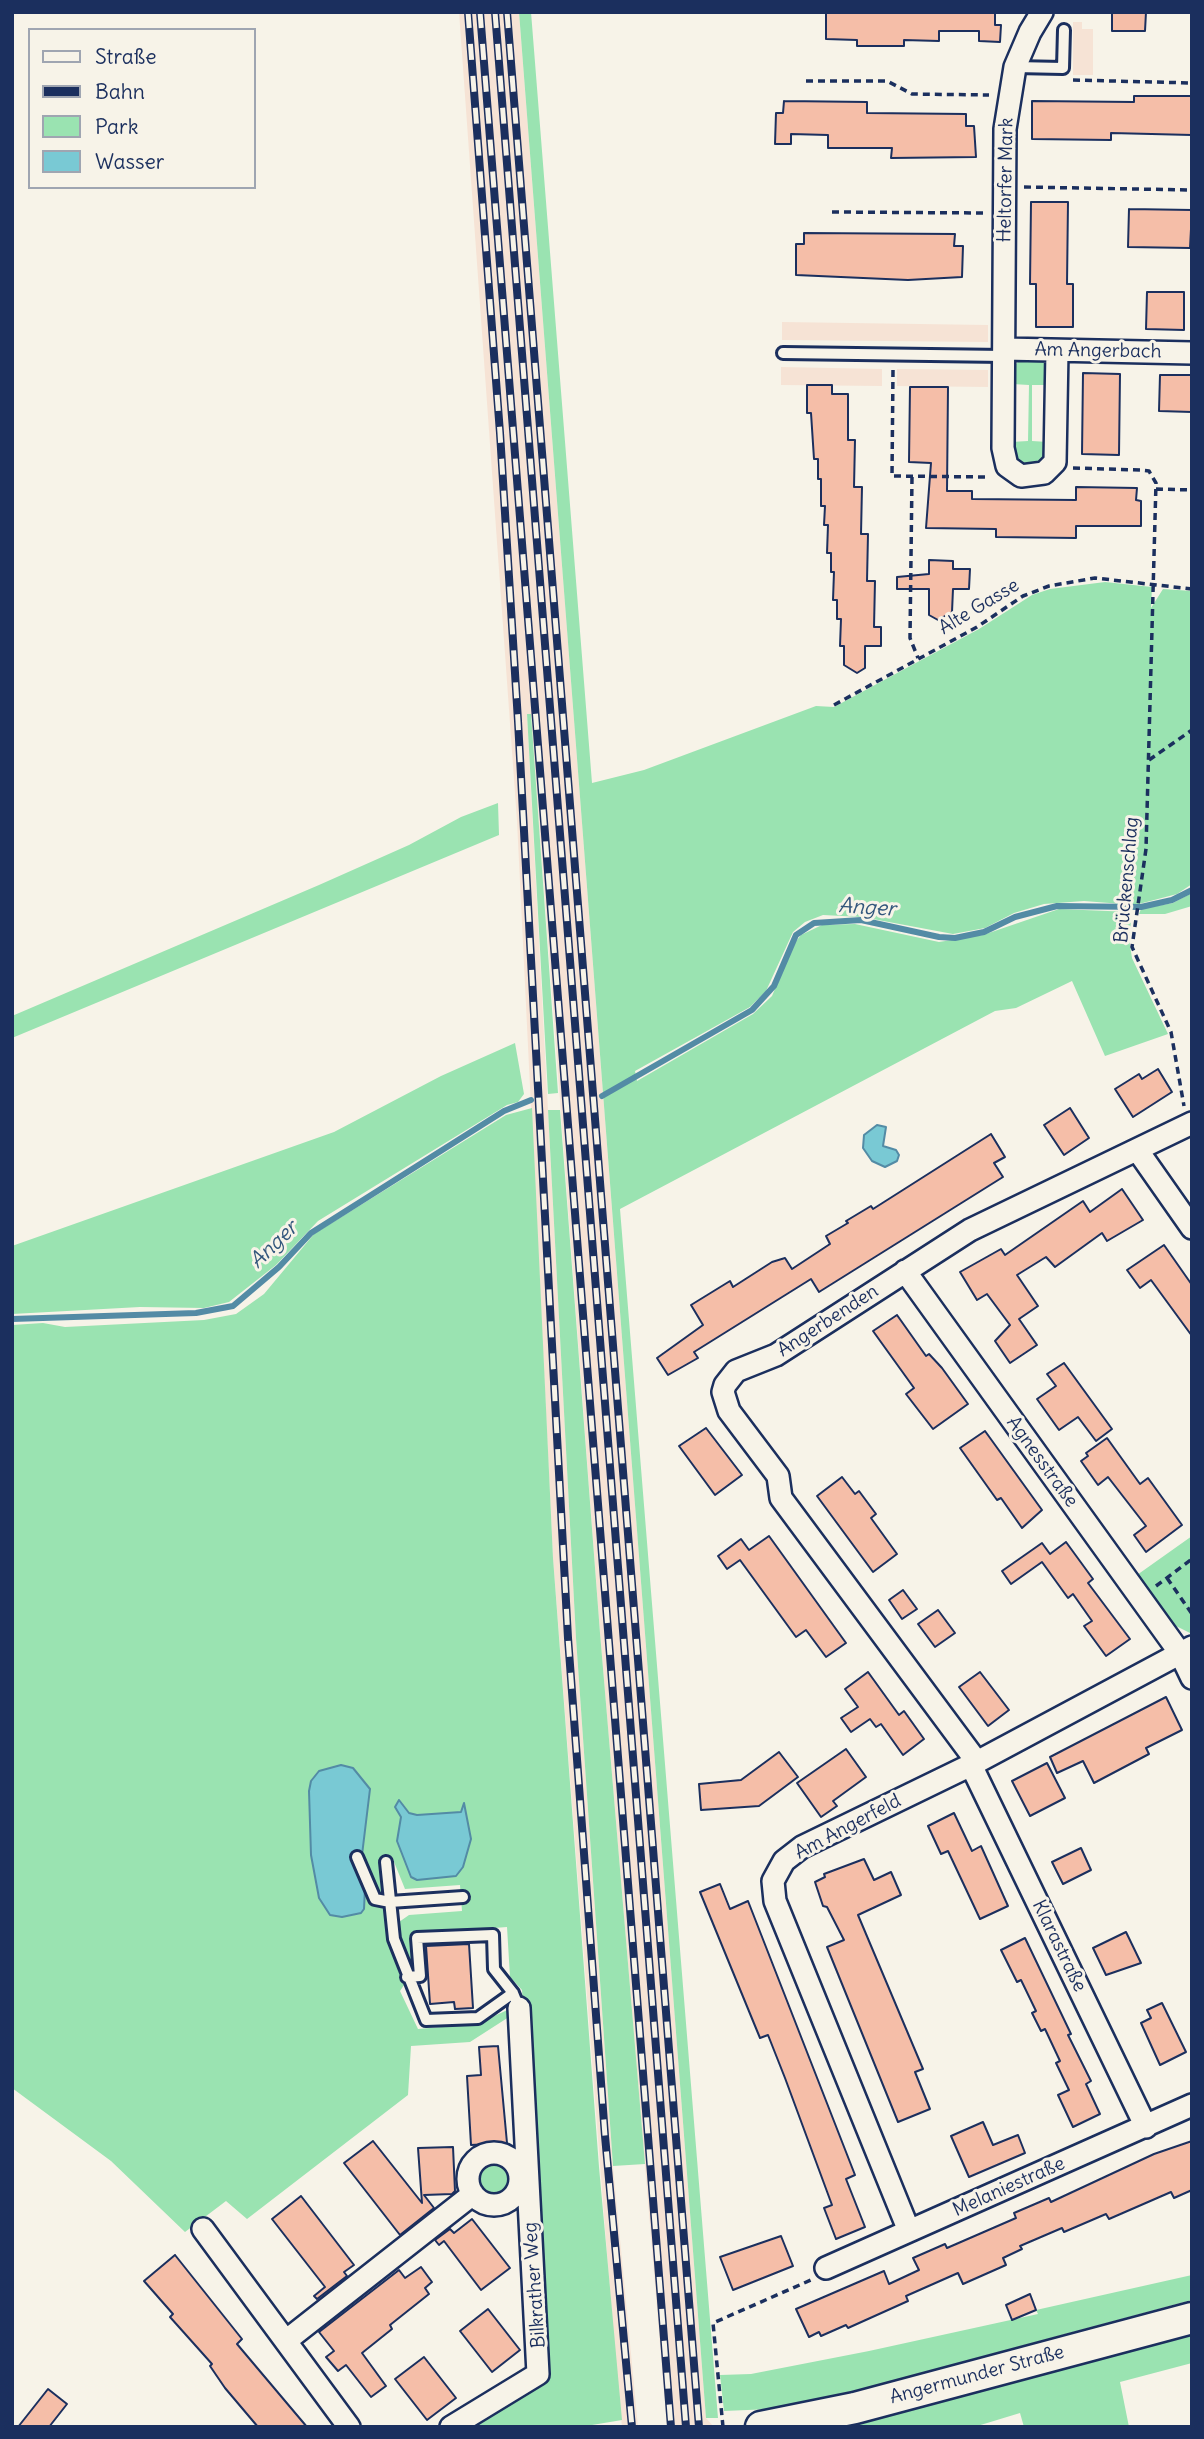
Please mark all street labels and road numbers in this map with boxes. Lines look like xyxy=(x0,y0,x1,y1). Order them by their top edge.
street label: Heltorfer Mark xyxy=(994,117,1018,243)
street label: Am Angerbach xyxy=(1034,338,1162,364)
street label: Alte Gasse xyxy=(935,574,1023,640)
street label: Brückenschlag xyxy=(1110,816,1144,944)
street label: Angerbenden xyxy=(773,1280,883,1362)
street label: Agnesstraße xyxy=(1001,1412,1083,1512)
street label: Am Angerfeld xyxy=(791,1790,905,1864)
street label: Klarastraße xyxy=(1027,1896,1091,1996)
street label: Melaniestraße xyxy=(949,2152,1069,2222)
street label: Bilkrather Weg xyxy=(519,2221,551,2349)
street label: Angermunder Straße xyxy=(887,2341,1067,2409)

